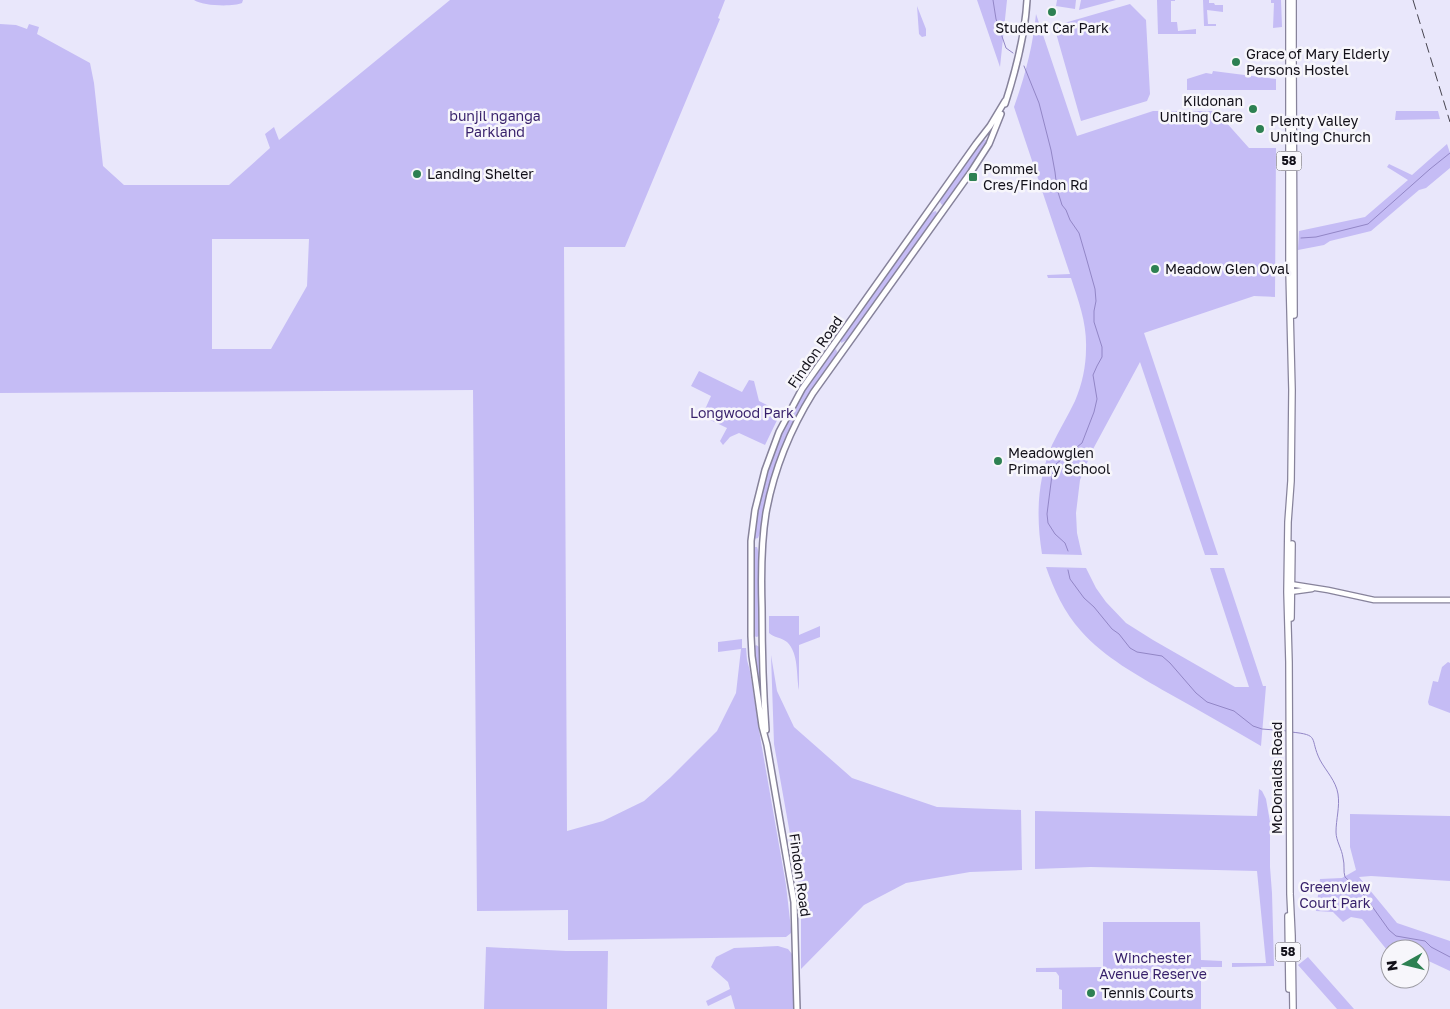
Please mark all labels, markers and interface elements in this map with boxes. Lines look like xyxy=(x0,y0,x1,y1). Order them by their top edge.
marker: Student Car Park xyxy=(1046,6,1058,18)
place label: Student Car Park xyxy=(995,19,1109,36)
place label: Grace of Mary Elderly Persons Hostel xyxy=(1246,45,1390,78)
marker: Grace of Mary Elderly Persons Hostel xyxy=(1230,56,1242,68)
place label: Kildonan Uniting Care xyxy=(1159,92,1243,125)
marker: Kildonan Uniting Care xyxy=(1247,103,1259,115)
park label: bunjil nganga Parkland xyxy=(449,107,541,140)
place label: Plenty Valley Uniting Church xyxy=(1270,112,1371,145)
marker: Plenty Valley Uniting Church xyxy=(1254,123,1266,135)
road number: 58 xyxy=(1276,152,1302,170)
place label: Pommel Cres/Findon Rd xyxy=(983,160,1088,193)
place label: Landing Shelter xyxy=(427,165,534,182)
marker: Landing Shelter xyxy=(411,168,423,180)
marker: Pommel Cres/Findon Rd xyxy=(967,171,979,183)
place label: Meadow Glen Oval xyxy=(1165,260,1289,277)
marker: Meadow Glen Oval xyxy=(1149,263,1161,275)
street label: Findon Road xyxy=(784,312,846,391)
park label: Longwood Park xyxy=(690,404,794,421)
place label: Meadowglen Primary School xyxy=(1008,444,1110,477)
marker: Meadowglen Primary School xyxy=(992,455,1004,467)
street label: McDonalds Road xyxy=(1268,722,1285,834)
street label: Findon Road xyxy=(786,832,815,918)
park label: Greenview Court Park xyxy=(1299,878,1371,911)
north arrow xyxy=(1380,939,1430,989)
road number: 58 xyxy=(1276,942,1300,962)
park label: Winchester Avenue Reserve xyxy=(1099,949,1207,982)
text: N xyxy=(1382,959,1401,972)
place label: Tennis Courts xyxy=(1101,984,1194,1001)
marker: Tennis Courts xyxy=(1085,987,1097,999)

